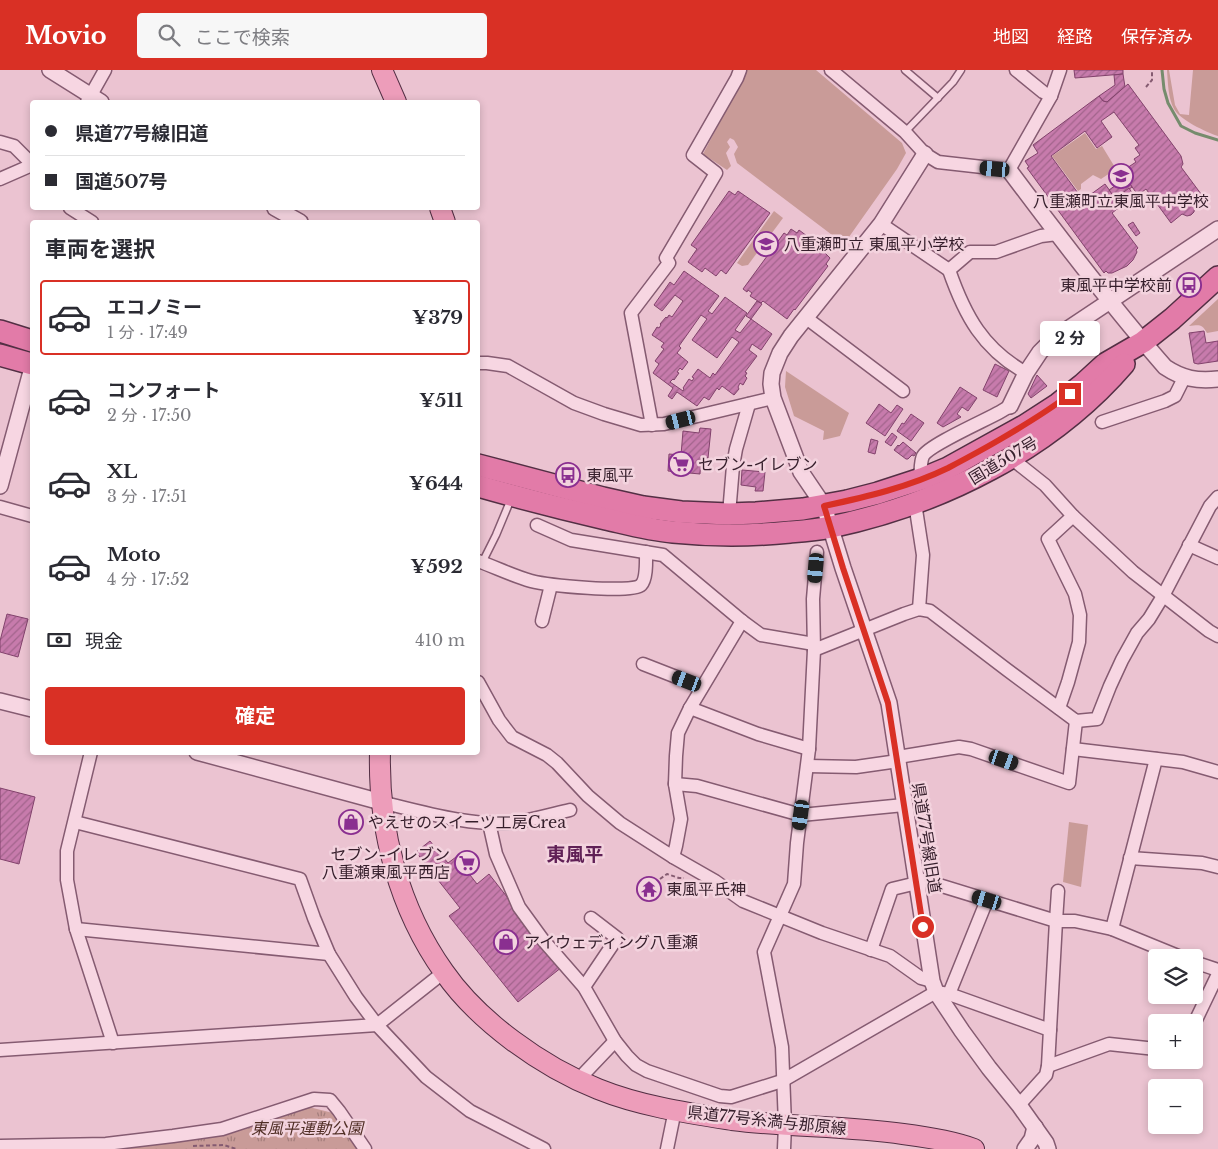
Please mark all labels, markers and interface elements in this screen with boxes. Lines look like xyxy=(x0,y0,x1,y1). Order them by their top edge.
search box xyxy=(137,13,487,58)
text: Movio xyxy=(25,21,107,50)
icon: search xyxy=(155,21,183,49)
text: ここで検索 xyxy=(195,26,290,49)
text: 地図 xyxy=(993,26,1029,48)
text: 経路 xyxy=(1057,26,1093,48)
text: 保存済み xyxy=(1121,26,1193,48)
text: 県道77号線旧道 xyxy=(75,122,209,145)
car xyxy=(979,160,1010,178)
school or university icon: 八重瀬町立東風平中学校 xyxy=(1108,163,1134,189)
text: 国道507号 xyxy=(75,170,167,193)
place label: 八重瀬町立東風平中学校 xyxy=(1033,191,1209,211)
school or university icon: 八重瀬町立 東風平小学校 xyxy=(753,231,779,257)
place label: 八重瀬町立 東風平小学校 xyxy=(784,234,965,254)
text: 車両を選択 xyxy=(45,236,155,263)
bus stop icon: 東風平中学校前 xyxy=(1176,272,1202,298)
place label: 東風平中学校前 xyxy=(1060,275,1172,295)
icon: car xyxy=(47,295,92,340)
text: エコノミー xyxy=(107,296,202,319)
text: ¥379 xyxy=(412,306,463,329)
text: 1 分 · 17:49 xyxy=(107,322,188,342)
callout: 2 分 xyxy=(1040,322,1100,356)
text: 2 分 xyxy=(1055,328,1085,348)
icon: car xyxy=(47,378,92,423)
text: コンフォート xyxy=(107,379,220,402)
route end xyxy=(1059,383,1081,405)
text: ¥511 xyxy=(419,389,463,412)
text: 2 分 · 17:50 xyxy=(107,405,191,425)
car xyxy=(664,409,697,431)
street label: 国道507号 xyxy=(965,432,1041,488)
supermarket icon: セブン-イレブン xyxy=(668,451,694,477)
place label: セブン-イレブン xyxy=(698,454,817,474)
text: XL xyxy=(107,460,137,483)
icon: car xyxy=(47,461,92,506)
bus stop icon: 東風平 xyxy=(555,462,581,488)
place label: 東風平 xyxy=(586,465,634,485)
text: ¥644 xyxy=(409,472,463,495)
text: 3 分 · 17:51 xyxy=(107,486,187,506)
text: Moto xyxy=(107,543,161,566)
icon: car xyxy=(47,544,92,589)
car xyxy=(807,552,824,584)
text: ¥592 xyxy=(410,555,463,578)
text: 4 分 · 17:52 xyxy=(107,569,189,589)
icon: cash xyxy=(45,626,73,654)
text: 現金 xyxy=(85,630,123,653)
text: 410 m xyxy=(415,630,465,650)
car xyxy=(670,669,703,693)
button: 確定 xyxy=(45,687,465,745)
car xyxy=(987,748,1020,772)
street label: 県道77号線旧道 xyxy=(908,781,946,895)
car xyxy=(791,799,810,831)
shop icon: やえせのスイーツ工房Crea xyxy=(338,809,364,835)
place label: やえせのスイーツ工房Crea xyxy=(368,812,566,832)
district label: 東風平 xyxy=(546,843,604,866)
place label: セブン-イレブン 八重瀬東風平西店 xyxy=(322,844,450,882)
supermarket icon: セブン-イレブン 八重瀬東風平西店 xyxy=(454,850,480,876)
temple icon: 東風平氏神 xyxy=(636,876,662,902)
place label: 東風平氏神 xyxy=(666,879,746,899)
car xyxy=(970,888,1003,912)
route start xyxy=(912,916,934,938)
shop icon: アイウェディング八重瀬 xyxy=(493,929,519,955)
place label: アイウェディング八重瀬 xyxy=(524,932,698,952)
map controls xyxy=(1148,949,1203,1134)
button: layers xyxy=(1148,949,1203,1004)
button: + xyxy=(1148,1014,1203,1069)
button: − xyxy=(1148,1079,1203,1134)
street label: 県道77号糸満与那原線 xyxy=(686,1102,848,1138)
park label: 東風平運動公園 xyxy=(251,1118,365,1138)

